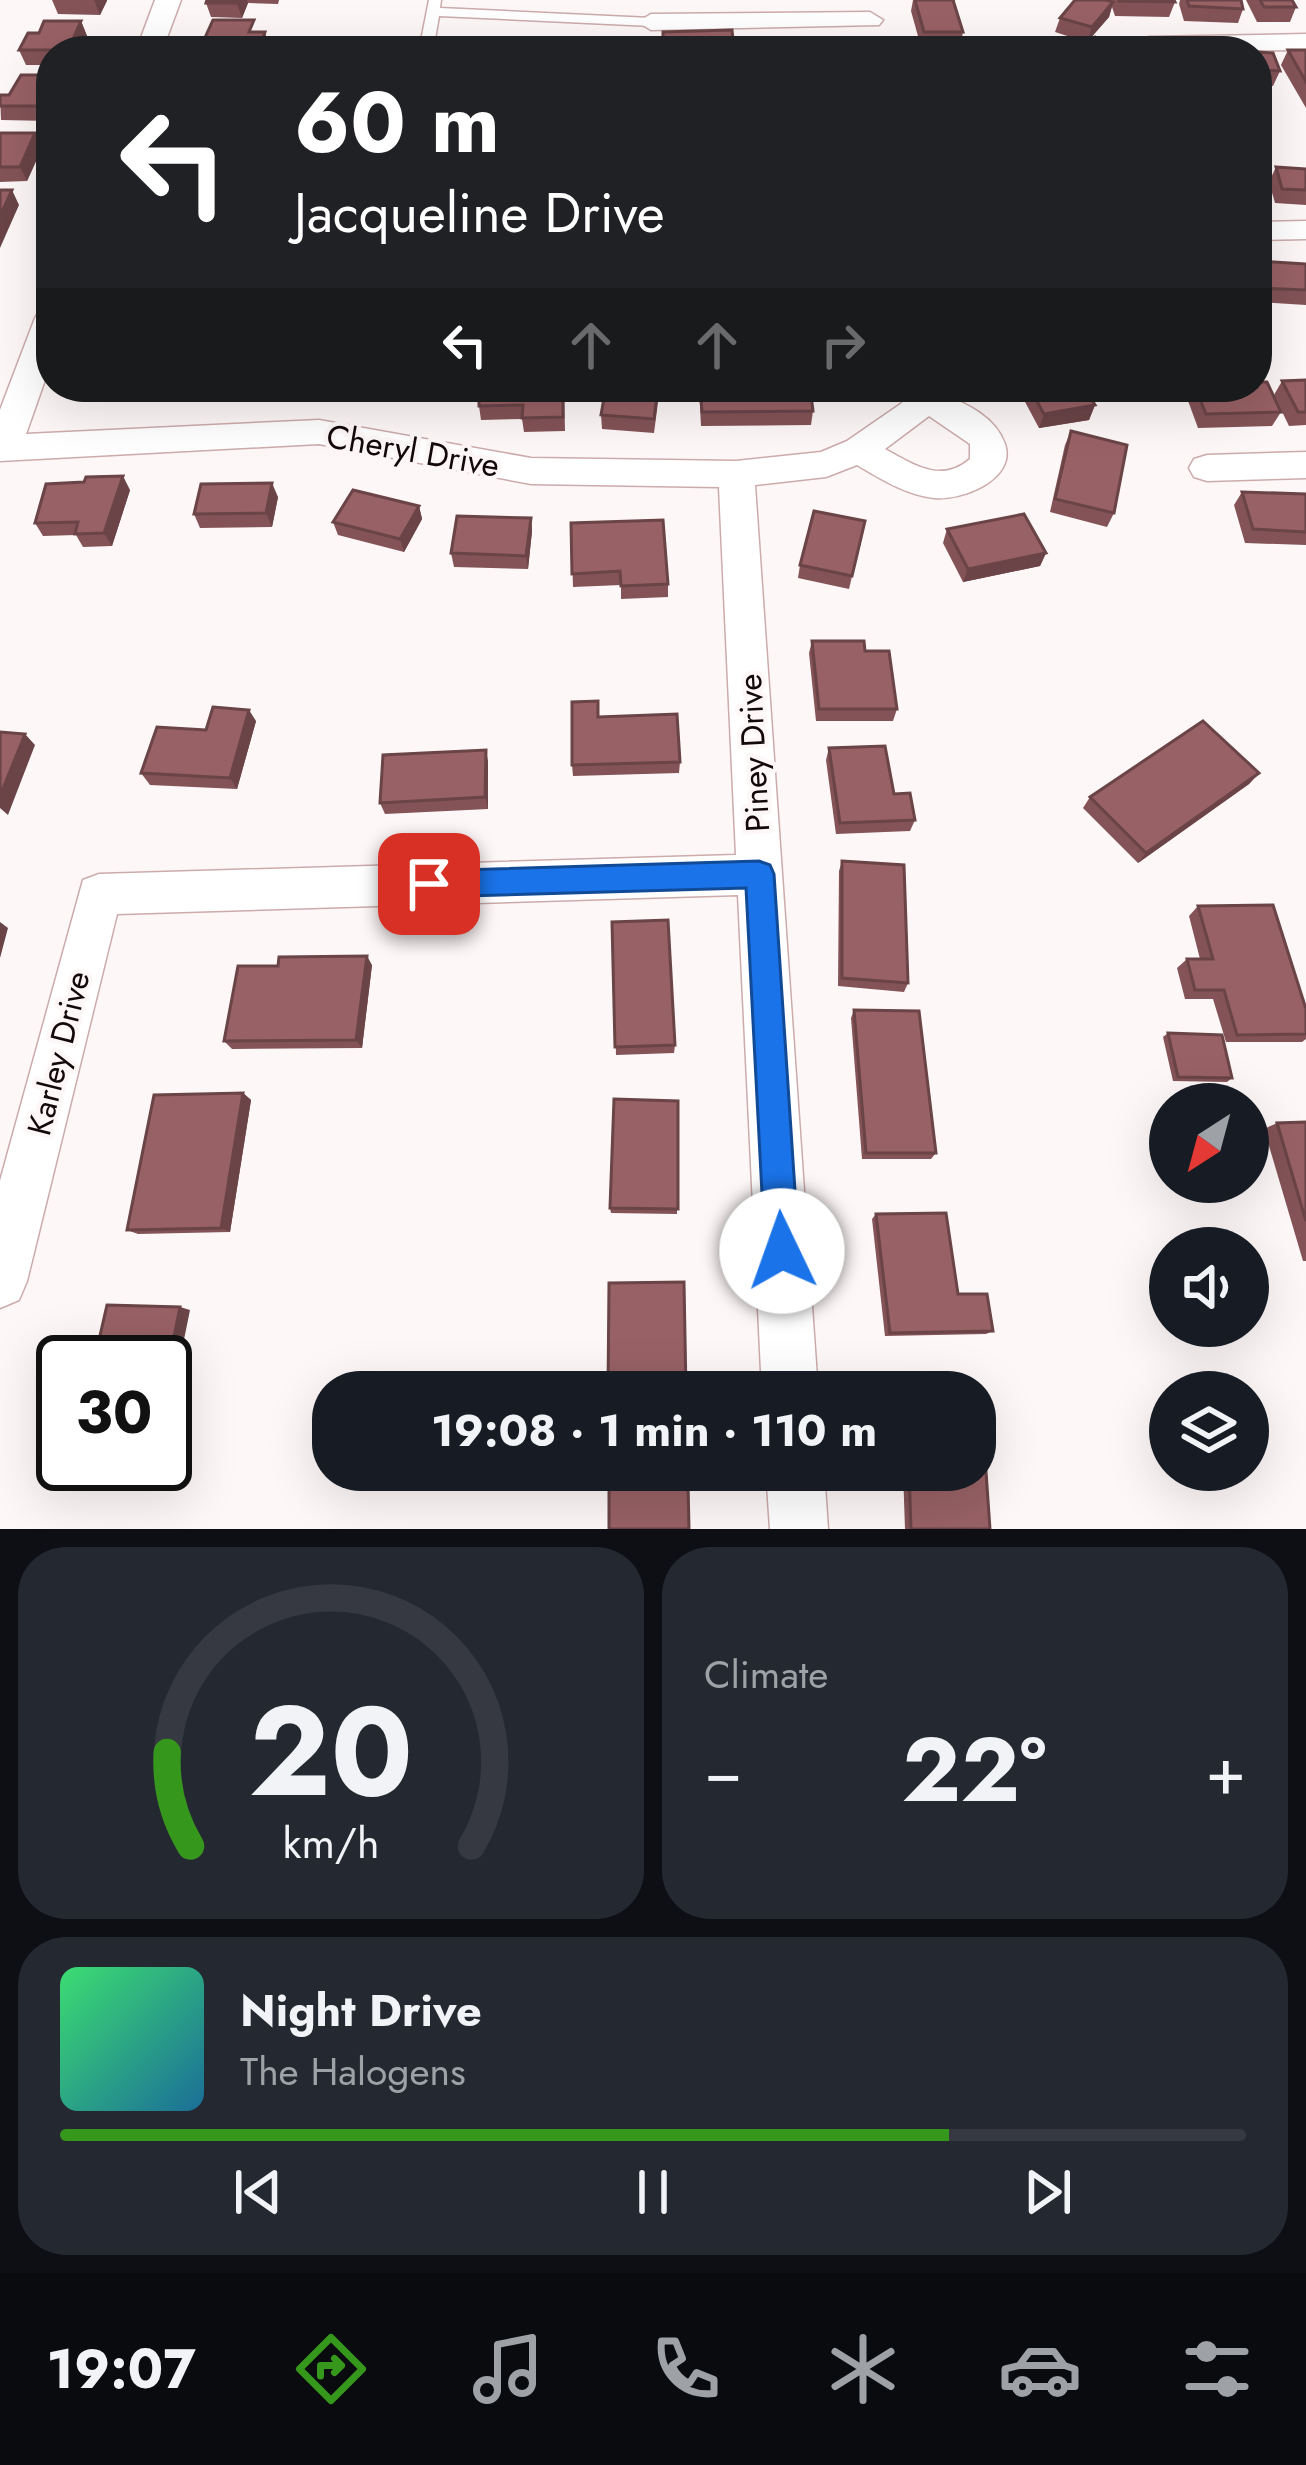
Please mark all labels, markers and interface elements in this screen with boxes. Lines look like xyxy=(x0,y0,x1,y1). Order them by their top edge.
text: 60 m xyxy=(294,62,500,184)
icon: left xyxy=(96,84,252,240)
text: Jacqueline Drive xyxy=(294,174,665,252)
icon: left xyxy=(432,312,498,378)
icon: ahead xyxy=(558,312,624,378)
icon: ahead xyxy=(684,312,750,378)
icon: right xyxy=(810,312,876,378)
street label: Cheryl Drive xyxy=(323,412,503,489)
street label: Piney Drive xyxy=(726,673,781,833)
pin xyxy=(378,833,480,935)
icon: arrive xyxy=(396,851,462,917)
street label: Karley Drive xyxy=(15,966,102,1140)
north arrow xyxy=(1149,1083,1269,1203)
map controls xyxy=(1149,1083,1269,1491)
position arrow xyxy=(719,1188,845,1314)
button: sound xyxy=(1149,1227,1269,1347)
speed limit sign: 30 xyxy=(36,1335,192,1491)
button: layers xyxy=(1149,1371,1269,1491)
text: 19:08 · 1 min · 110 m xyxy=(431,1398,877,1463)
text: Climate xyxy=(704,1646,828,1703)
text: 20 xyxy=(249,1661,413,1842)
text: 22° xyxy=(902,1705,1047,1835)
text: − xyxy=(704,1723,743,1819)
text: + xyxy=(1205,1723,1246,1819)
text: km/h xyxy=(283,1812,379,1874)
text: Night Drive xyxy=(240,1978,482,2043)
text: The Halogens xyxy=(240,2043,466,2100)
icon: previous xyxy=(225,2159,291,2225)
icon: pause xyxy=(620,2159,686,2225)
icon: next xyxy=(1015,2159,1081,2225)
icon: directions xyxy=(289,2327,373,2411)
icon: music xyxy=(466,2327,550,2411)
icon: phone xyxy=(644,2327,728,2411)
icon: climate xyxy=(821,2327,905,2411)
icon: car xyxy=(998,2327,1082,2411)
icon: filters xyxy=(1175,2327,1259,2411)
text: 19:07 xyxy=(47,2330,196,2408)

